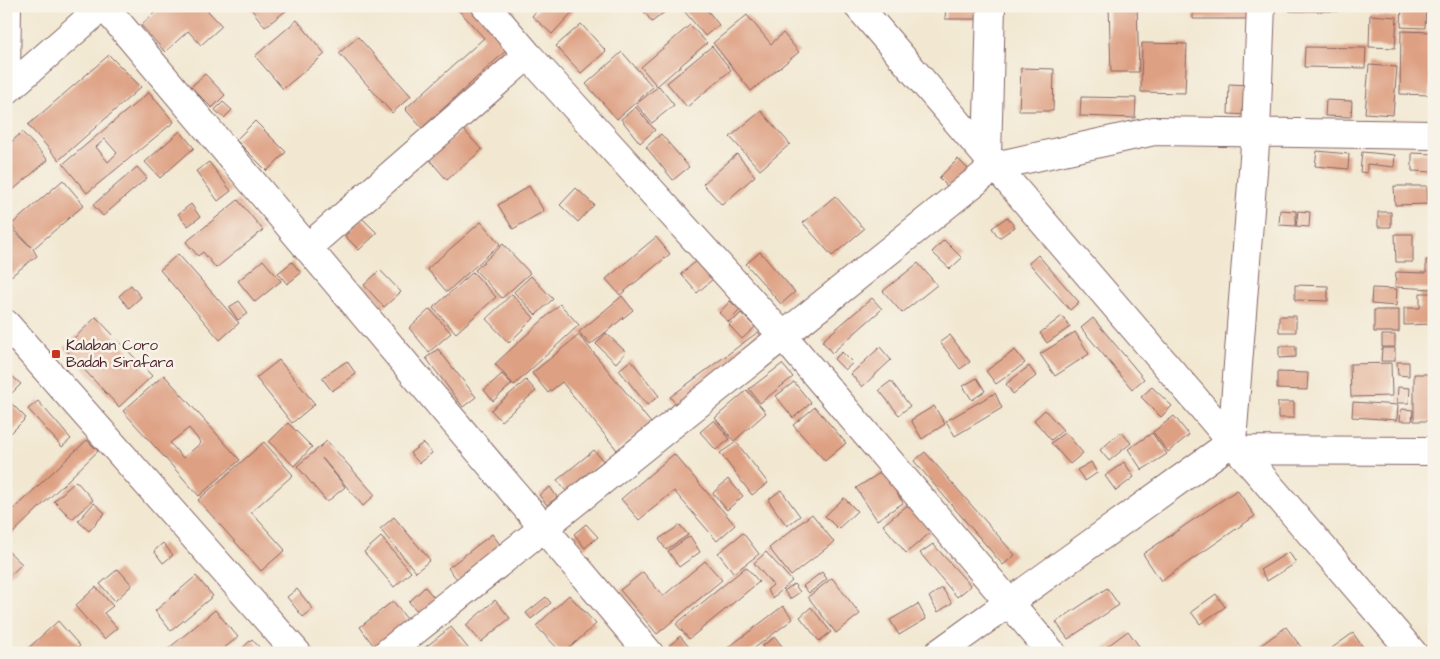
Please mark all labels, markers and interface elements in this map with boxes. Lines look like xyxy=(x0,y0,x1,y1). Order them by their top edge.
place label: Kalaban Coro Badah Sirafara xyxy=(66,335,174,373)
marker: Kalaban Coro Badah Sirafara xyxy=(50,348,62,360)

